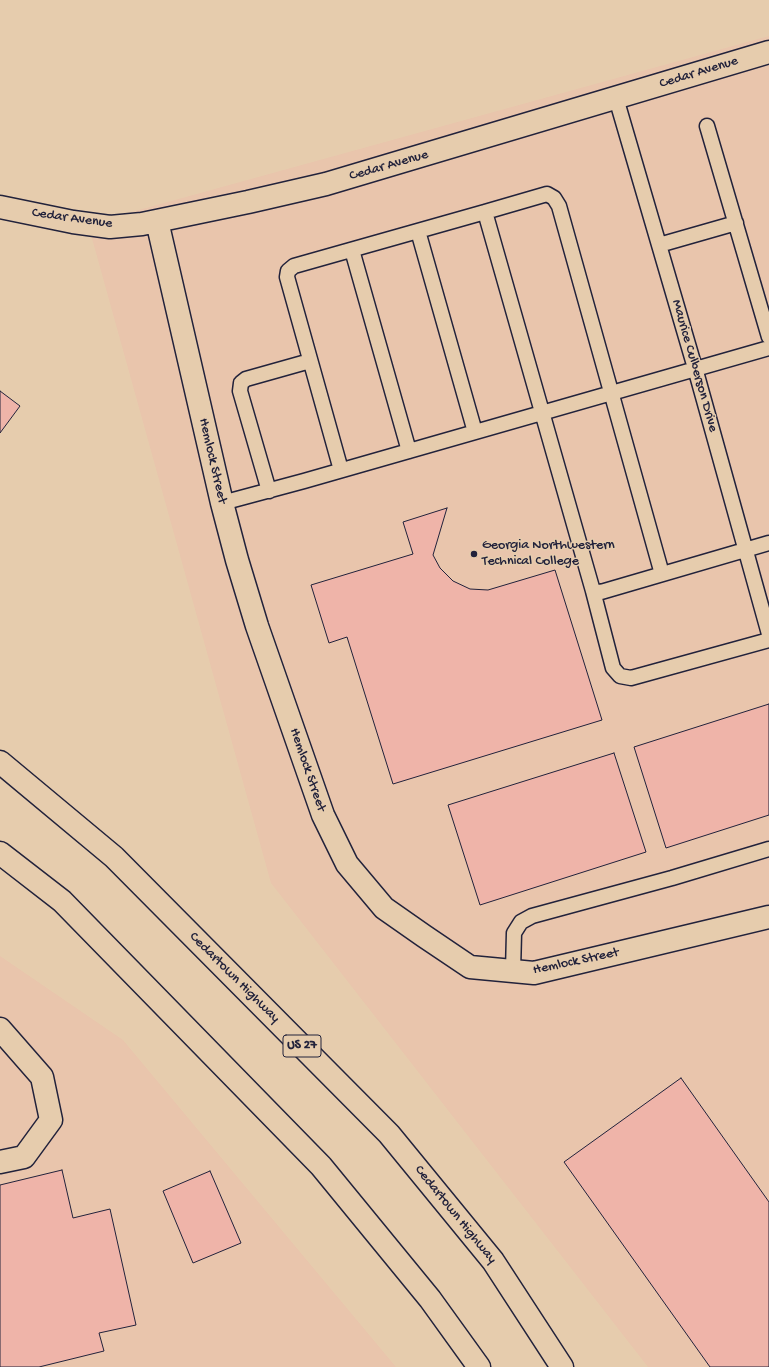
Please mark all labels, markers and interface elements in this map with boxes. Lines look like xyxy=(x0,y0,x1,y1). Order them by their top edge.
street label: Cedar Avenue xyxy=(658,53,740,93)
street label: Cedar Avenue xyxy=(348,147,430,185)
street label: Cedar Avenue xyxy=(31,205,113,233)
street label: Maurice Culberson Drive xyxy=(667,298,721,434)
street label: Hemlock Street xyxy=(194,417,230,505)
place label: Georgia Northwestern Technical College xyxy=(482,538,615,570)
marker: Georgia Northwestern Technical College xyxy=(469,549,479,559)
street label: Hemlock Street xyxy=(285,726,329,814)
street label: Cedartown Highway xyxy=(185,929,283,1027)
street label: Hemlock Street xyxy=(532,945,620,979)
road number: US 27 xyxy=(283,1035,321,1057)
street label: Cedartown Highway xyxy=(410,1162,500,1268)

